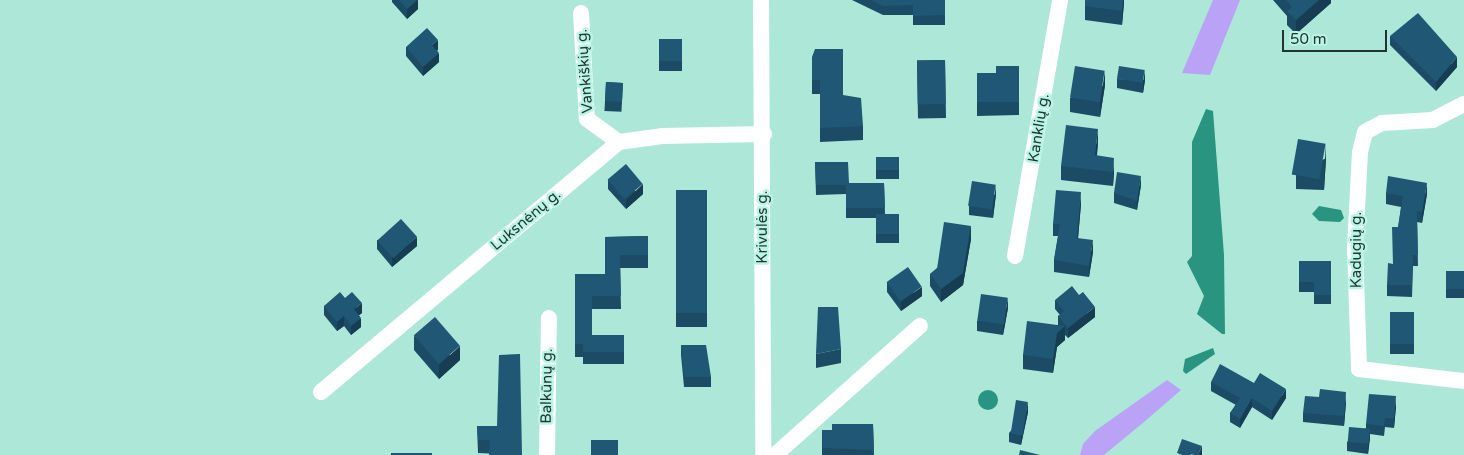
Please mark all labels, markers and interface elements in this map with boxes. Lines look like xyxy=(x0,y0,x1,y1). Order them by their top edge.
scale bar xyxy=(1284,20,1389,52)
street label: Vankiškių g. xyxy=(573,28,597,114)
text: 50 m xyxy=(1290,30,1327,48)
street label: Kanklių g. xyxy=(1025,92,1053,164)
street label: Luksnėnų g. xyxy=(487,185,565,255)
street label: Krivulės g. xyxy=(754,190,772,264)
street label: Kadugių g. xyxy=(1348,212,1366,288)
street label: Balkūnų g. xyxy=(537,348,557,424)

